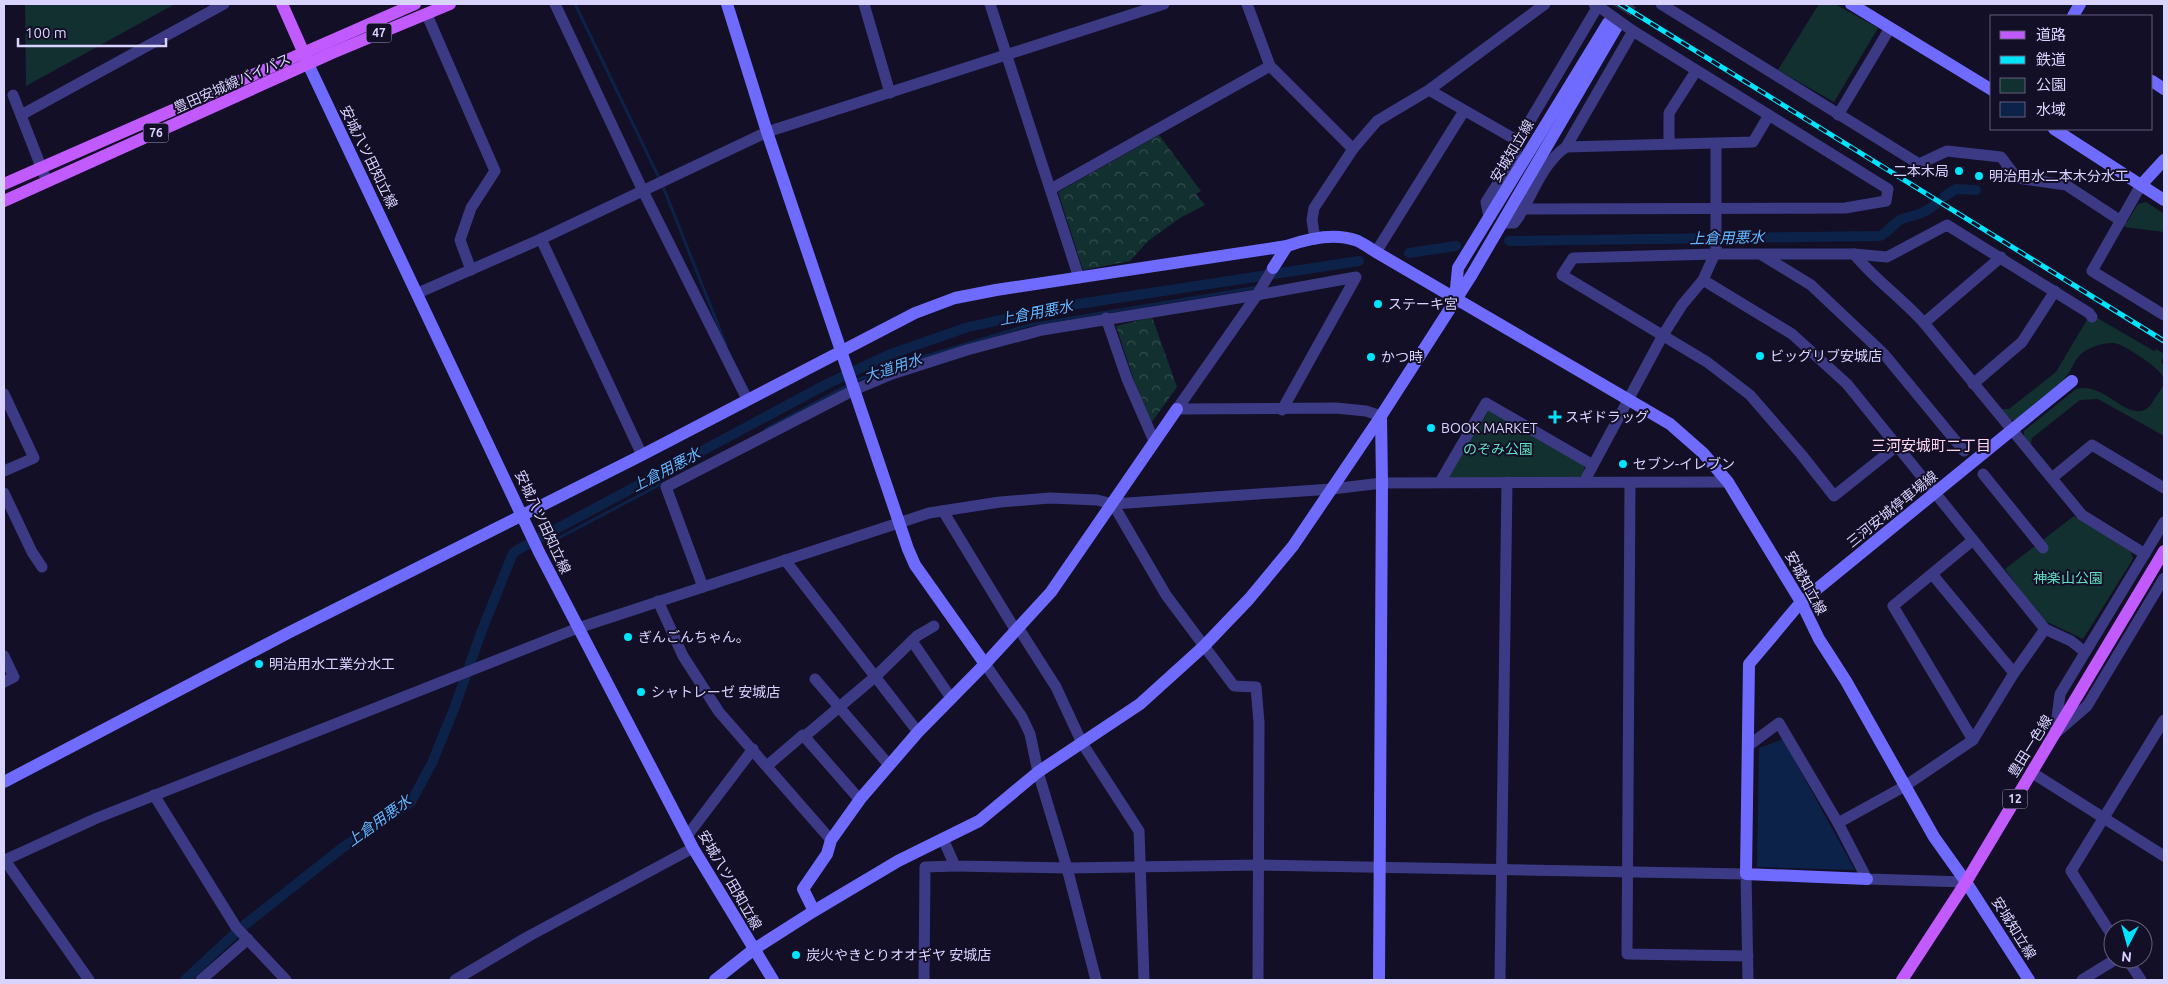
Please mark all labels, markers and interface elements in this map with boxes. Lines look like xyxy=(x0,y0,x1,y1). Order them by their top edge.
scale bar xyxy=(18,15,165,47)
legend xyxy=(1990,15,2153,130)
road number: 47 xyxy=(366,23,392,42)
text: 100 m xyxy=(25,24,67,41)
text: 道路 xyxy=(2036,26,2066,43)
street label: 豊田安城線バイパス xyxy=(171,50,293,116)
text: 鉄道 xyxy=(2036,51,2066,68)
text: 公園 xyxy=(2036,76,2066,93)
text: 水域 xyxy=(2036,101,2066,118)
street label: 安城八ツ田知立線 xyxy=(337,103,401,211)
street label: 安城知立線 xyxy=(1487,117,1537,185)
road number: 76 xyxy=(144,124,168,142)
place label: 二本木局 xyxy=(1893,163,1949,179)
marker: 二本木局 xyxy=(1953,165,1965,177)
place label: 明治用水二本木分水工 xyxy=(1989,168,2129,184)
marker: 明治用水二本木分水工 xyxy=(1973,170,1985,182)
water label: 上倉用悪水 xyxy=(1689,228,1767,247)
place label: ステーキ宮 xyxy=(1388,296,1458,312)
water label: 上倉用悪水 xyxy=(997,297,1076,328)
marker: ステーキ宮 xyxy=(1372,298,1384,310)
place label: ビッグリブ安城店 xyxy=(1770,348,1882,364)
place label: かつ時 xyxy=(1381,349,1423,365)
water label: 大道用水 xyxy=(862,350,926,385)
marker: ビッグリブ安城店 xyxy=(1754,350,1766,362)
marker: かつ時 xyxy=(1365,351,1377,363)
place label: スギドラッグ xyxy=(1565,409,1649,425)
marker: スギドラッグ xyxy=(1549,411,1561,423)
place label: BOOK MARKET xyxy=(1441,420,1538,436)
marker: BOOK MARKET xyxy=(1425,422,1437,434)
district label: 三河安城町二丁目 xyxy=(1871,437,1991,454)
park label: のぞみ公園 xyxy=(1463,441,1533,457)
water label: 上倉用悪水 xyxy=(629,444,705,495)
place label: セブン-イレブン xyxy=(1633,456,1735,472)
marker: セブン-イレブン xyxy=(1617,458,1629,470)
street label: 安城八ツ田知立線 xyxy=(512,468,574,576)
street label: 三河安城停車場線 xyxy=(1843,468,1941,550)
street label: 安城知立線 xyxy=(1782,549,1830,617)
park label: 神楽山公園 xyxy=(2033,570,2103,586)
place label: ぎんごんちゃん。 xyxy=(638,629,750,645)
marker: ぎんごんちゃん。 xyxy=(622,631,634,643)
place label: 明治用水工業分水工 xyxy=(269,656,395,672)
marker: 明治用水工業分水工 xyxy=(253,658,265,670)
place label: シャトレーゼ 安城店 xyxy=(651,684,780,700)
marker: シャトレーゼ 安城店 xyxy=(635,686,647,698)
street label: 豊田一色線 xyxy=(2005,712,2055,780)
road number: 12 xyxy=(2002,790,2028,809)
water label: 上倉用悪水 xyxy=(343,791,416,850)
street label: 安城八ツ田知立線 xyxy=(695,828,765,932)
street label: 安城知立線 xyxy=(1989,894,2039,962)
north arrow xyxy=(2103,919,2153,969)
place label: 炭火やきとりオオギヤ 安城店 xyxy=(806,947,991,963)
text: N xyxy=(2121,948,2133,965)
marker: 炭火やきとりオオギヤ 安城店 xyxy=(790,949,802,961)

